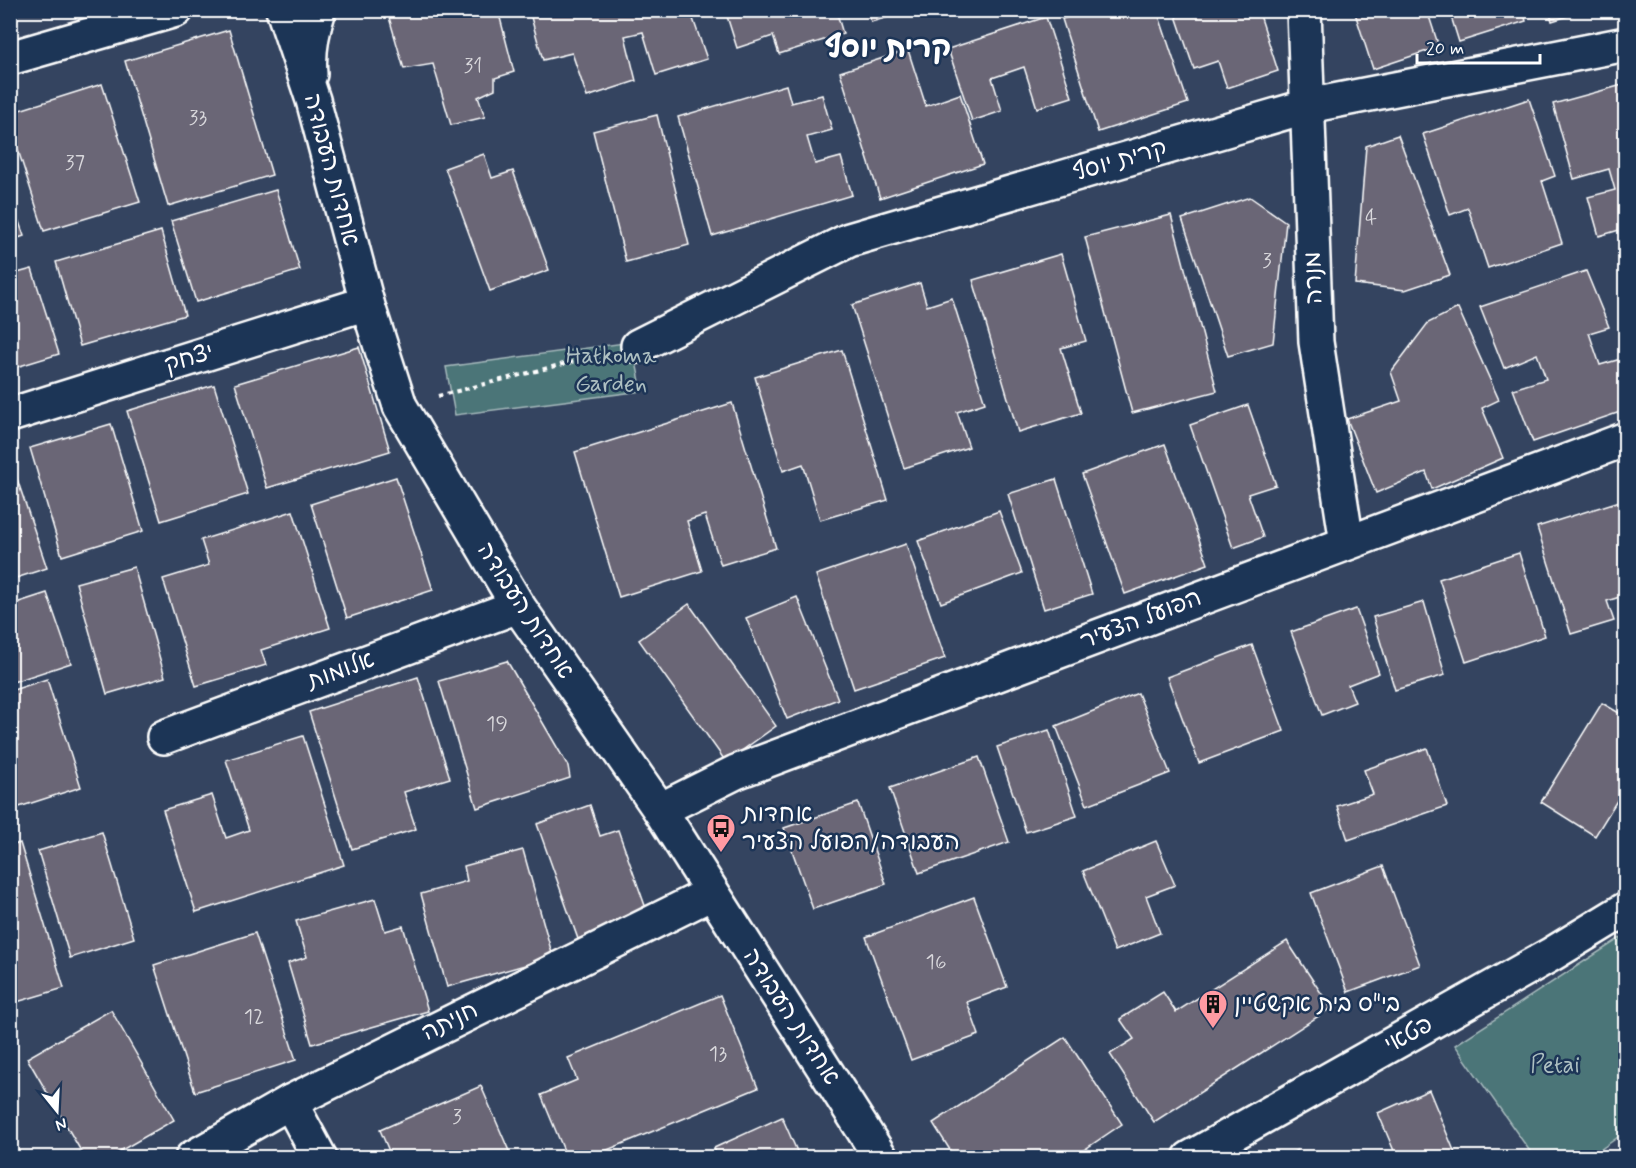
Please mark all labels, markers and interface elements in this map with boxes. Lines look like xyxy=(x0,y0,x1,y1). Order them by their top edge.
scale bar xyxy=(1417,27,1540,65)
district label: קרית יוסף xyxy=(825,29,951,68)
text: 20 m xyxy=(1426,37,1464,61)
house number: 31 xyxy=(464,52,482,80)
street label: אחדות העבודה xyxy=(296,90,366,250)
house number: 33 xyxy=(189,104,207,132)
street label: קרית יוסף xyxy=(1069,133,1171,189)
house number: 37 xyxy=(65,149,85,177)
house number: 4 xyxy=(1365,204,1377,232)
house number: 3 xyxy=(1262,247,1272,275)
street label: מנרה xyxy=(1298,251,1330,305)
street label: יצחק xyxy=(160,337,218,381)
park label: Hatkoma Garden xyxy=(566,341,657,400)
street label: אחדות העבודה xyxy=(469,537,581,685)
street label: הפועל הצעיר xyxy=(1076,583,1206,657)
street label: אלומות xyxy=(301,645,379,698)
house number: 19 xyxy=(486,710,508,738)
place label: אחדות העבודה/הפועל הצעיר xyxy=(740,799,960,858)
bus stop icon: אחדות העבודה/הפועל הצעיר xyxy=(705,812,737,854)
street label: אחדות העבודה xyxy=(735,943,847,1091)
house number: 16 xyxy=(926,948,947,976)
building icon: בי"ס בית אקשטיין xyxy=(1197,988,1229,1030)
place label: בי"ס בית אקשטיין xyxy=(1234,989,1400,1020)
street label: חניתה xyxy=(417,995,483,1049)
house number: 12 xyxy=(244,1003,264,1031)
street label: פטאי xyxy=(1379,1009,1439,1061)
house number: 13 xyxy=(709,1040,727,1068)
park label: Petai xyxy=(1530,1050,1580,1081)
north arrow xyxy=(27,1081,87,1141)
house number: 3 xyxy=(452,1103,462,1131)
text: N xyxy=(53,1112,69,1135)

